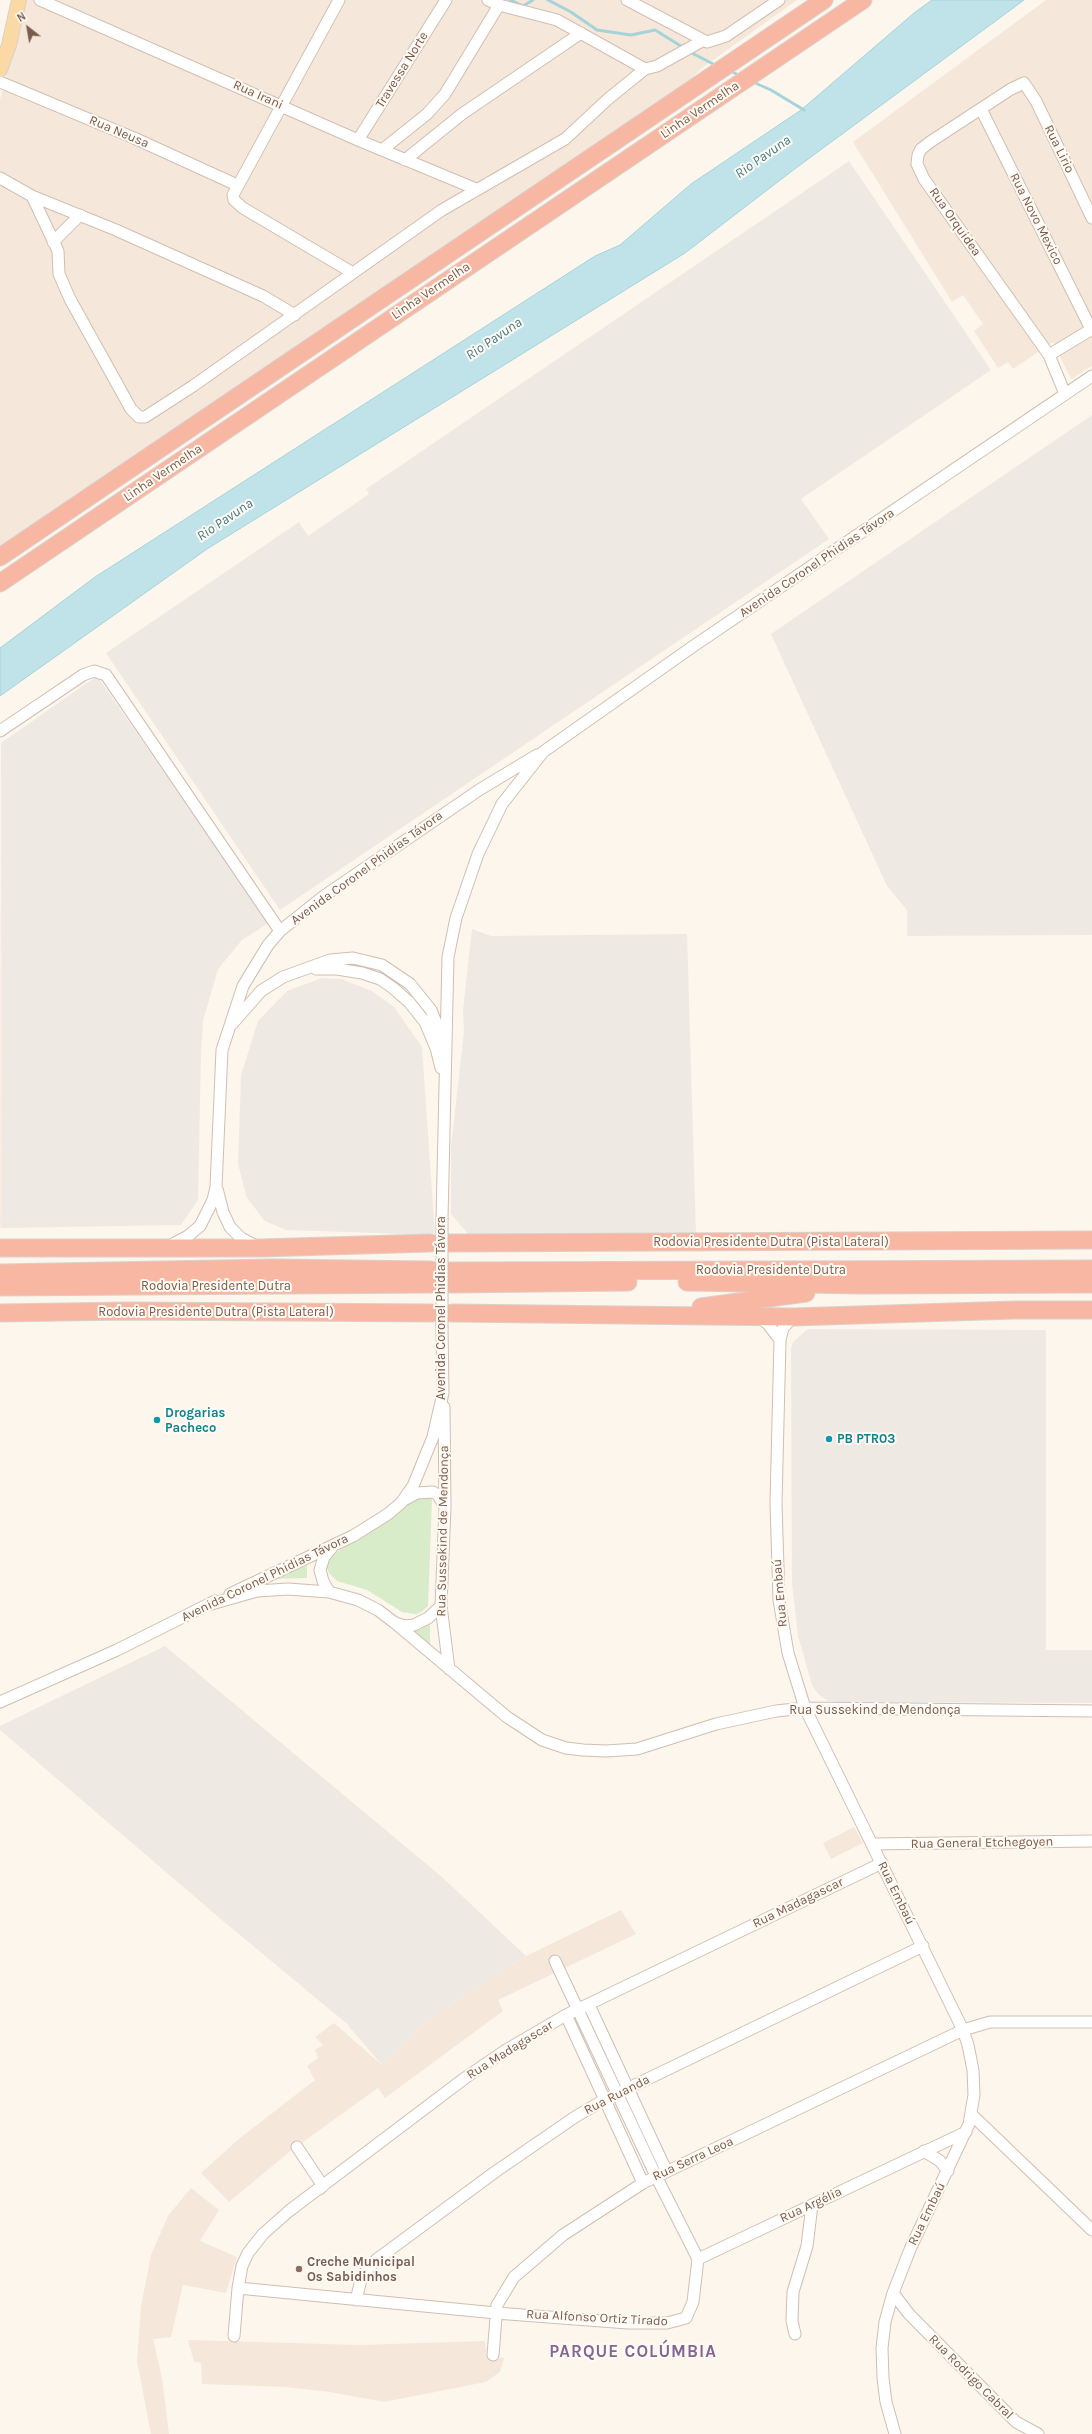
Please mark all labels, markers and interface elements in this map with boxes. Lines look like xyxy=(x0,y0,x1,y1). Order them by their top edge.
north arrow xyxy=(8,8,48,48)
text: N xyxy=(15,10,28,25)
street label: Travessa Norte xyxy=(372,29,432,111)
street label: Rua Irani xyxy=(230,77,286,113)
street label: Linha Vermelha xyxy=(658,78,742,142)
street label: Rua Neusa xyxy=(87,112,151,152)
street label: Rua Lirio xyxy=(1041,122,1077,176)
water label: Rio Pavuna xyxy=(732,132,794,182)
street label: Rua Novo Mexico xyxy=(1006,171,1066,267)
street label: Rua Orquidea xyxy=(926,185,984,259)
street label: Linha Vermelha xyxy=(389,259,473,323)
water label: Rio Pavuna xyxy=(463,314,525,364)
street label: Linha Vermelha xyxy=(121,441,205,505)
water label: Rio Pavuna xyxy=(194,495,256,545)
street label: Avenida Coronel Phidias Távora xyxy=(736,505,898,621)
street label: Avenida Coronel Phidias Távora xyxy=(288,808,446,928)
street label: Avenida Coronel Phidias Távora xyxy=(433,1216,449,1400)
street label: Rodovia Presidente Dutra (Pista Lateral) xyxy=(653,1234,889,1250)
street label: Rodovia Presidente Dutra xyxy=(696,1262,846,1278)
street label: Rodovia Presidente Dutra xyxy=(141,1278,291,1294)
street label: Rodovia Presidente Dutra (Pista Lateral) xyxy=(98,1304,334,1320)
place label: Drogarias Pacheco xyxy=(165,1405,225,1436)
marker: Drogarias Pacheco xyxy=(152,1415,162,1425)
place label: PB PTR03 xyxy=(837,1431,895,1447)
marker: PB PTR03 xyxy=(824,1434,834,1444)
street label: Rua Sussekind de Mendonça xyxy=(434,1445,452,1617)
street label: Avenida Coronel Phidias Távora xyxy=(179,1531,351,1625)
street label: Rua Embaú xyxy=(769,1558,791,1628)
street label: Rua Sussekind de Mendonça xyxy=(789,1702,961,1718)
street label: Rua General Etchegoyen xyxy=(911,1834,1053,1852)
street label: Rua Embaú xyxy=(874,1859,918,1927)
street label: Rua Madagascar xyxy=(750,1874,846,1932)
street label: Rua Madagascar xyxy=(464,2017,556,2083)
street label: Rua Ruanda xyxy=(581,2072,653,2118)
street label: Rua Serra Leoa xyxy=(650,2133,736,2185)
street label: Rua Embaú xyxy=(905,2180,949,2248)
street label: Rua Argélia xyxy=(777,2184,845,2226)
place label: Creche Municipal Os Sabidinhos xyxy=(307,2254,415,2285)
marker: Creche Municipal Os Sabidinhos xyxy=(294,2264,304,2274)
street label: Rua Alfonso Ortiz Tirado xyxy=(526,2307,668,2329)
street label: Rua Rodrigo Cabral xyxy=(925,2331,1017,2423)
district label: PARQUE COLÚMBIA xyxy=(549,2342,717,2362)

